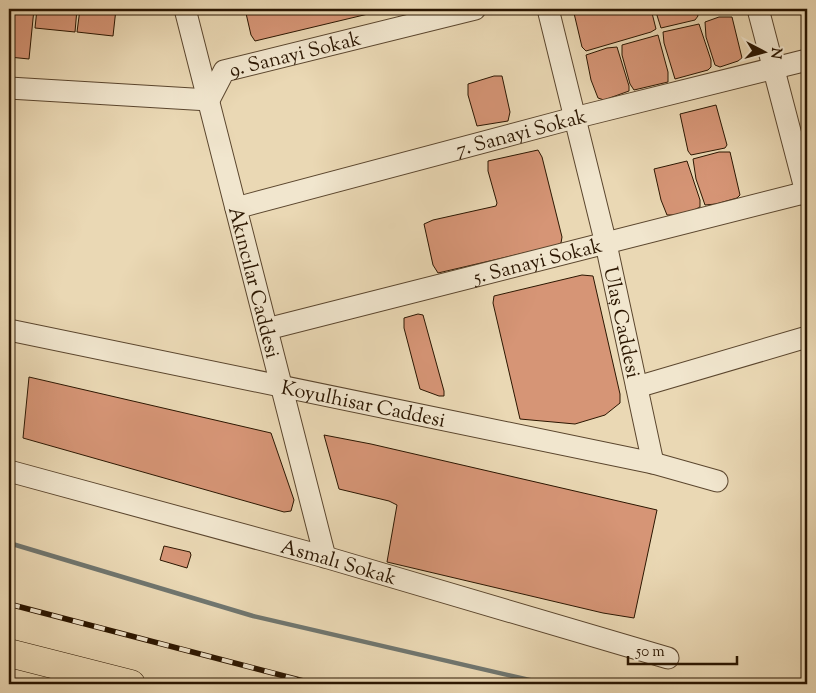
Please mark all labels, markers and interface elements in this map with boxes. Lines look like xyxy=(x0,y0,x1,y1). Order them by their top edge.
street label: 9. Sanayi Sokak xyxy=(227,26,364,86)
north arrow xyxy=(738,28,788,78)
text: N xyxy=(764,47,785,60)
street label: 7. Sanayi Sokak xyxy=(453,103,590,166)
street label: Akıncılar Caddesi xyxy=(219,204,286,362)
street label: 5. Sanayi Sokak xyxy=(470,233,606,293)
street label: Ulaş Caddesi xyxy=(594,264,646,381)
street label: Koyulhisar Caddesi xyxy=(278,375,448,437)
street label: Asmalı Sokak xyxy=(277,534,400,594)
scale bar xyxy=(628,633,737,665)
text: 50 m xyxy=(635,642,665,663)

